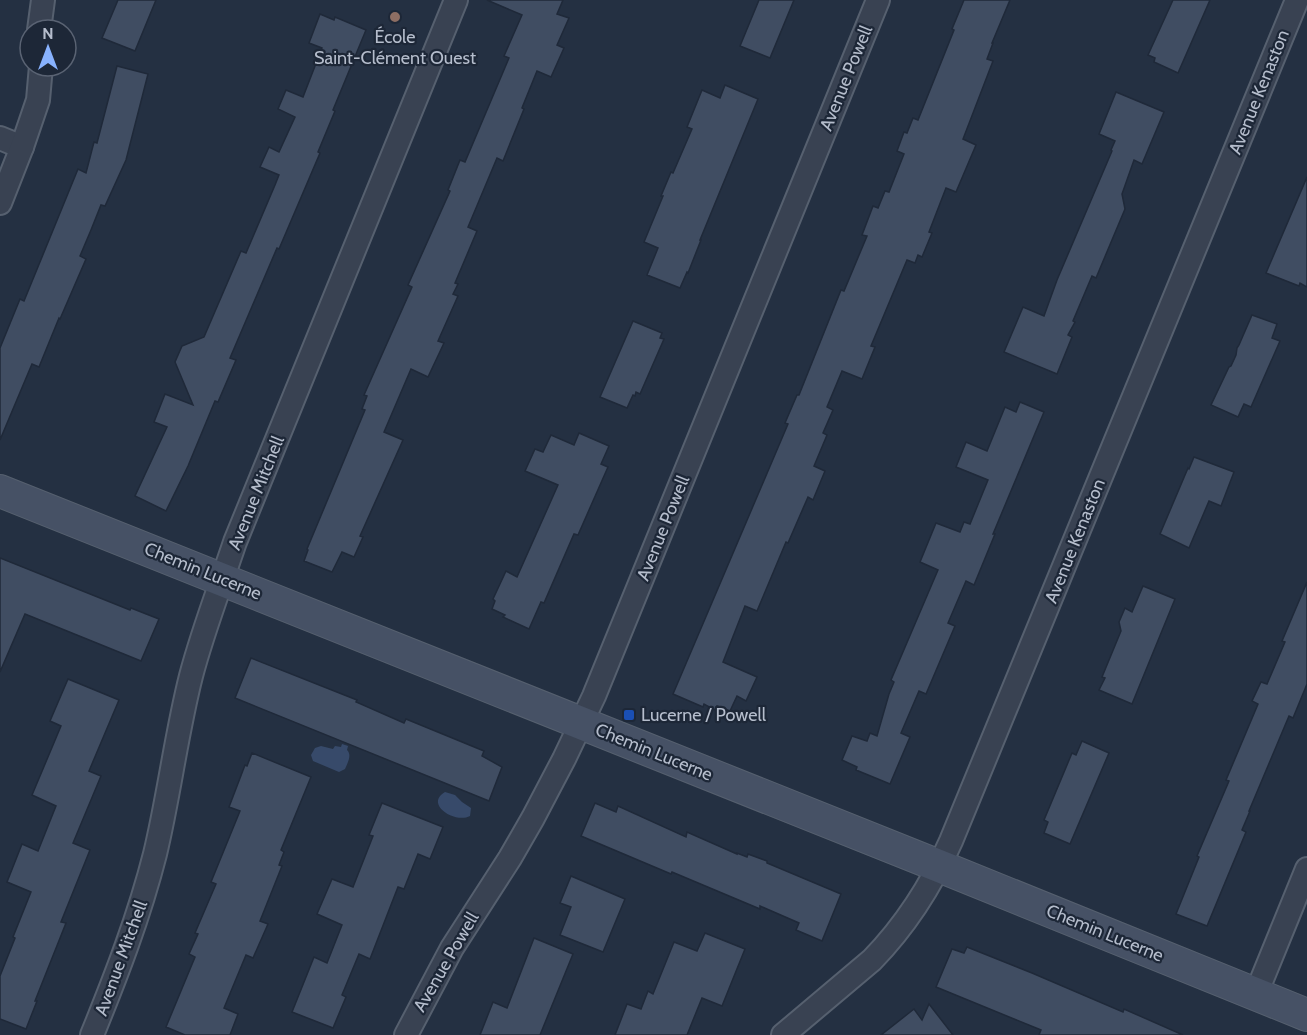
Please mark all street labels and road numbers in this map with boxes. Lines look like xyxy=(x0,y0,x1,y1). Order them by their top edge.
street label: Avenue Powell xyxy=(815,21,877,134)
street label: Avenue Kenaston xyxy=(1224,27,1294,157)
street label: Avenue Mitchell xyxy=(223,432,289,553)
street label: Avenue Powell xyxy=(632,471,694,584)
street label: Avenue Kenaston xyxy=(1040,476,1110,606)
street label: Chemin Lucerne xyxy=(141,538,265,604)
street label: Chemin Lucerne xyxy=(592,719,716,785)
street label: Avenue Mitchell xyxy=(90,897,152,1019)
street label: Chemin Lucerne xyxy=(1043,900,1167,966)
street label: Avenue Powell xyxy=(409,907,484,1016)

